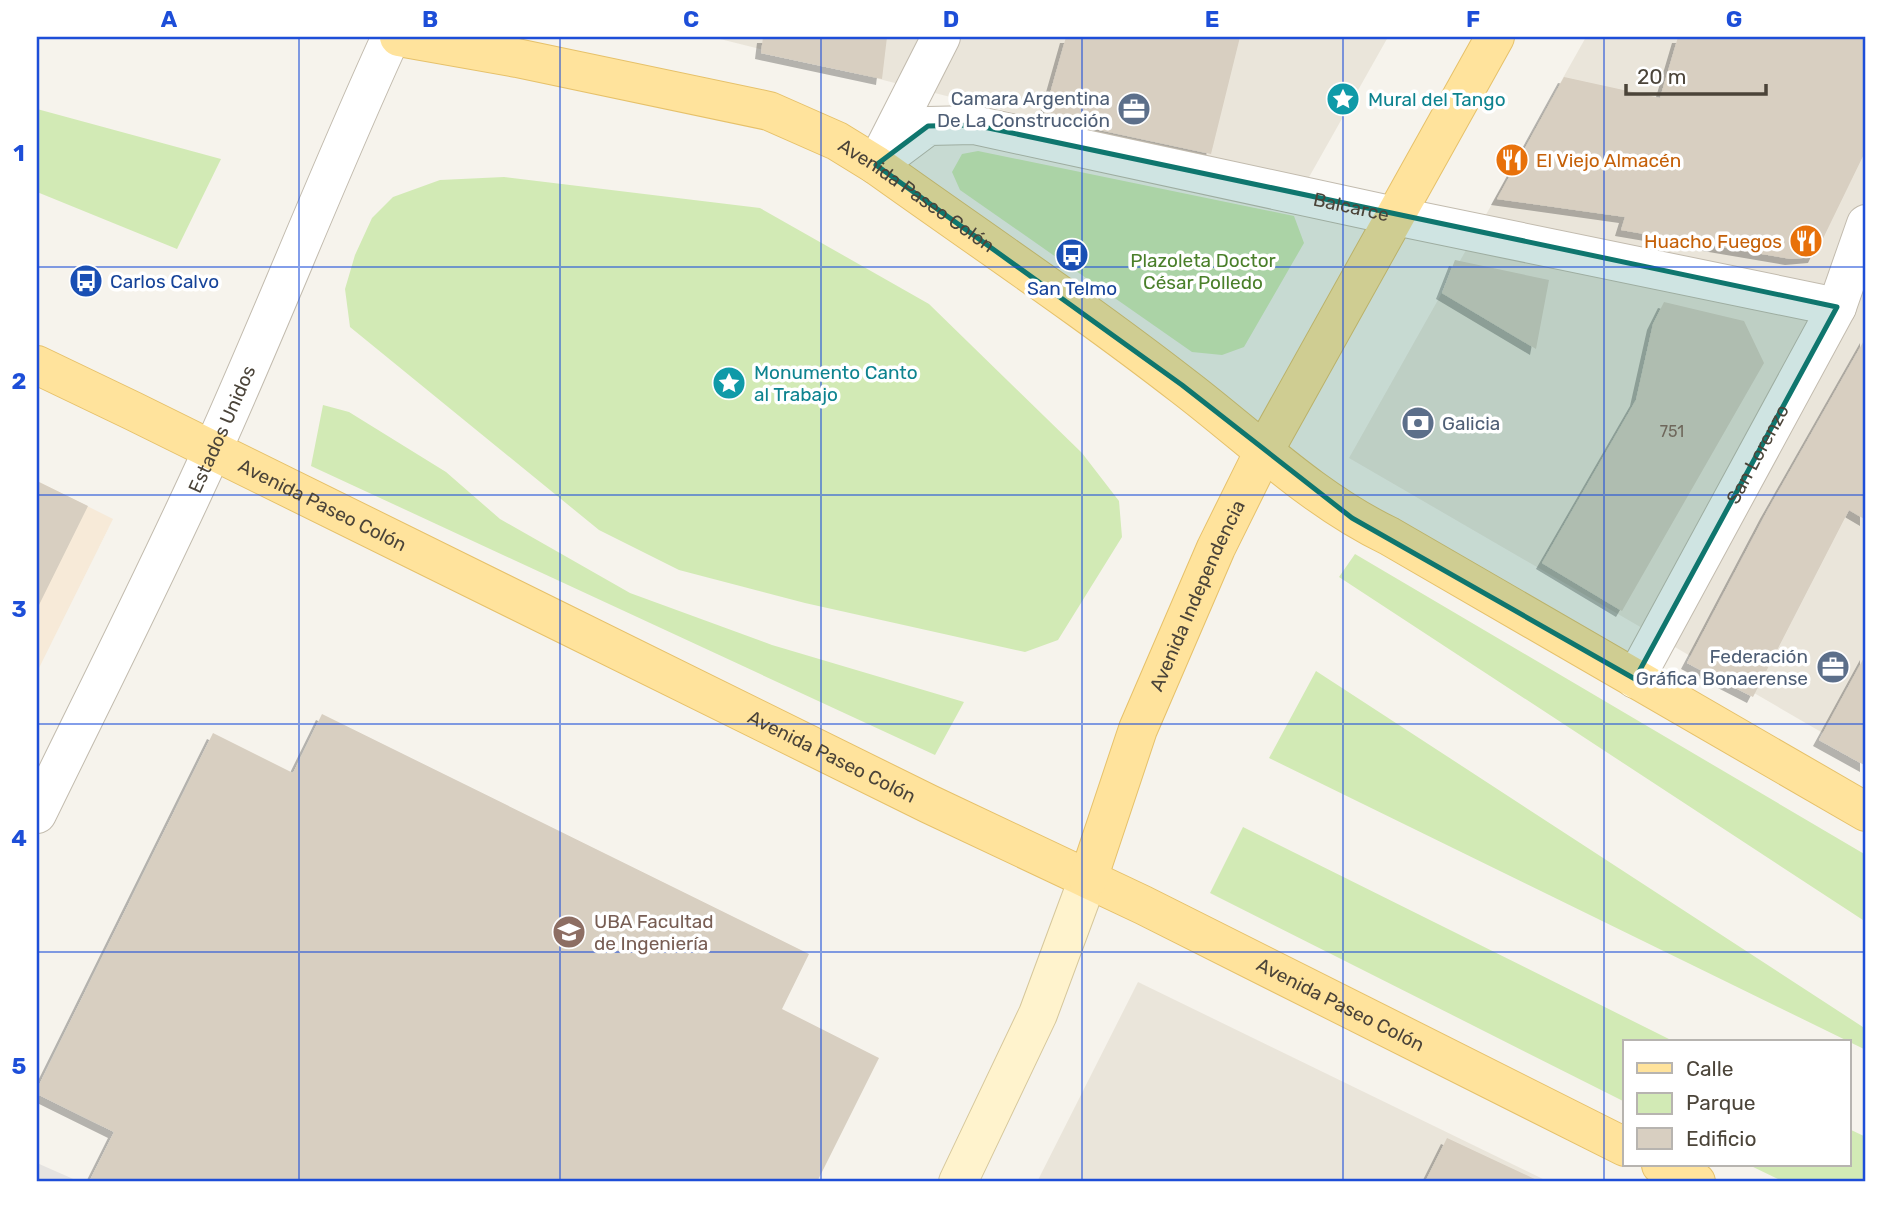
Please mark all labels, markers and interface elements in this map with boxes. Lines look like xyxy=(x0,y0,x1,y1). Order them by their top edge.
text: A xyxy=(161,5,178,33)
text: B xyxy=(422,5,438,33)
text: C xyxy=(683,5,699,33)
text: D xyxy=(943,5,959,33)
text: E xyxy=(1205,5,1219,33)
text: F xyxy=(1466,5,1480,33)
text: G xyxy=(1726,5,1742,33)
scale bar xyxy=(1626,52,1766,96)
text: 20 m xyxy=(1637,64,1686,89)
place icon: Mural del Tango xyxy=(1324,80,1362,118)
place label: Camara Argentina De La Construcción xyxy=(937,87,1110,132)
place label: Mural del Tango xyxy=(1368,88,1506,111)
office icon: Camara Argentina De La Construcción xyxy=(1115,90,1153,128)
street label: Avenida Paseo Colón xyxy=(834,133,999,257)
text: 1 xyxy=(13,139,25,167)
restaurant icon: El Viejo Almacén xyxy=(1493,141,1531,179)
place label: El Viejo Almacén xyxy=(1536,149,1681,172)
street label: Balcarce xyxy=(1311,187,1391,226)
restaurant icon: Huacho Fuegos xyxy=(1787,222,1825,260)
place label: Huacho Fuegos xyxy=(1644,230,1782,253)
bus stop icon: San Telmo xyxy=(1053,236,1091,274)
park label: Plazoleta Doctor César Polledo xyxy=(1130,249,1277,294)
bus stop icon: Carlos Calvo xyxy=(67,262,105,300)
place label: Carlos Calvo xyxy=(110,270,219,293)
place label: San Telmo xyxy=(1027,277,1117,300)
place label: Monumento Canto al Trabajo xyxy=(754,361,918,406)
street label: Estados Unidos xyxy=(183,362,260,496)
place icon: Monumento Canto al Trabajo xyxy=(710,364,748,402)
text: 2 xyxy=(12,367,26,395)
street label: San Lorenzo xyxy=(1721,400,1793,508)
bank icon: Galicia xyxy=(1399,404,1437,442)
place label: Galicia xyxy=(1442,412,1500,435)
house number: 751 xyxy=(1660,422,1684,441)
street label: Avenida Paseo Colón xyxy=(235,453,411,556)
street label: Avenida Independencia xyxy=(1144,496,1249,695)
text: 3 xyxy=(11,595,27,623)
place label: Federación Gráfica Bonaerense xyxy=(1636,645,1808,690)
office icon: Federación Gráfica Bonaerense xyxy=(1814,648,1852,686)
street label: Avenida Paseo Colón xyxy=(744,705,920,807)
text: 4 xyxy=(11,824,27,852)
place label: UBA Facultad de Ingeniería xyxy=(594,910,714,955)
school or university icon: UBA Facultad de Ingeniería xyxy=(550,913,588,951)
street label: Avenida Paseo Colón xyxy=(1253,953,1428,1056)
legend xyxy=(1623,1040,1850,1166)
text: 5 xyxy=(12,1052,27,1080)
text: Calle xyxy=(1686,1056,1734,1081)
text: Parque xyxy=(1686,1090,1756,1115)
text: Edificio xyxy=(1686,1126,1756,1151)

